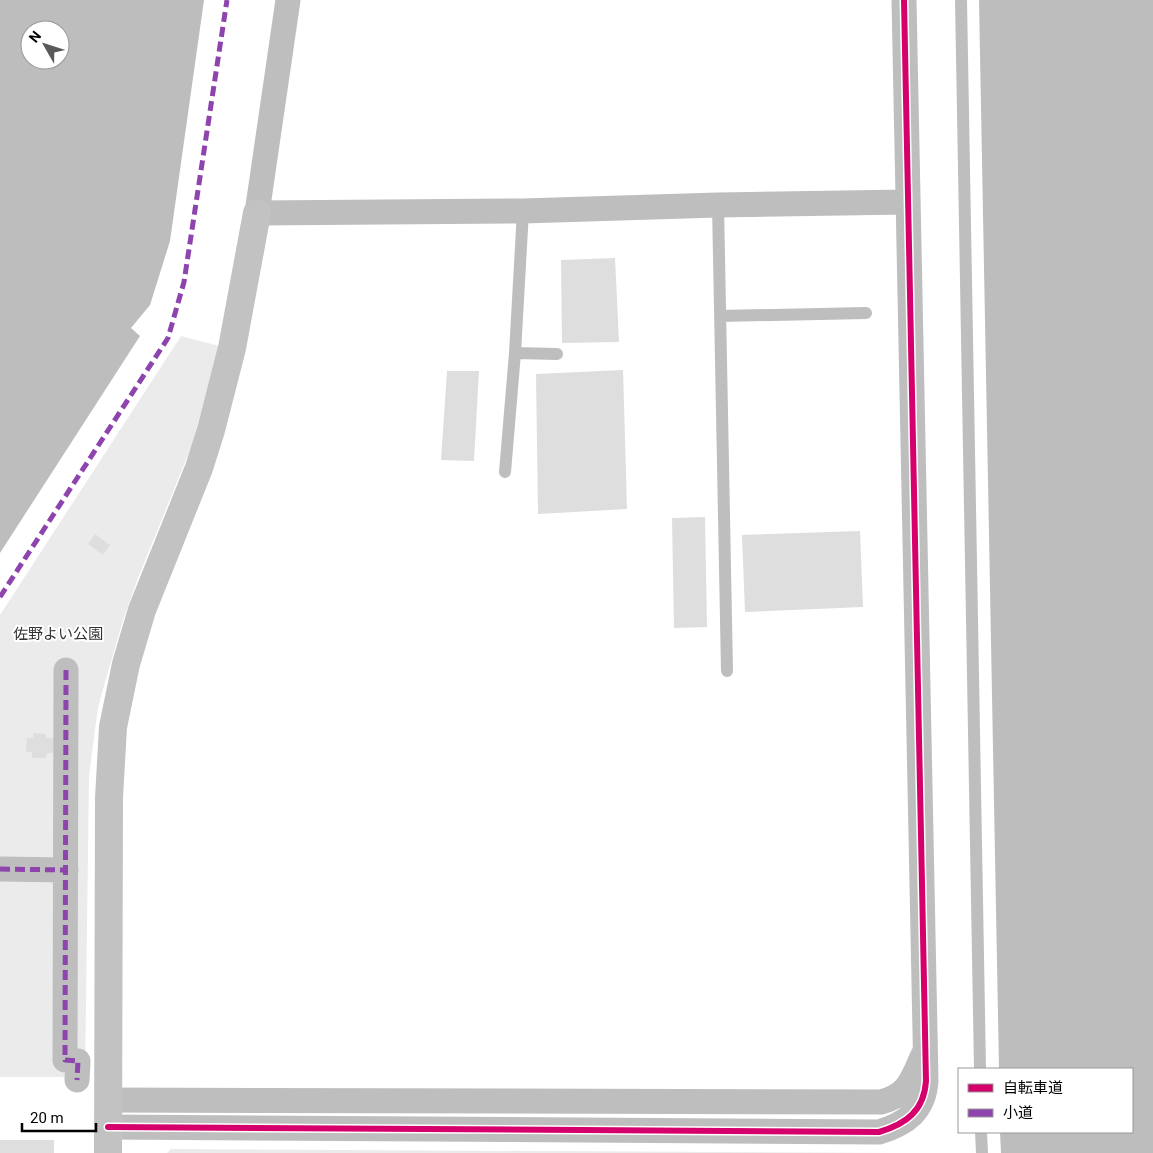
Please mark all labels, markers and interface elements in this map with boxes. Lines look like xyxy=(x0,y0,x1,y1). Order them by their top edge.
north arrow xyxy=(20,20,70,70)
text: N xyxy=(26,28,44,46)
park label: 佐野よい公園 xyxy=(13,625,103,643)
legend xyxy=(958,1068,1133,1133)
text: 自転車道 xyxy=(1003,1079,1063,1097)
scale bar xyxy=(22,1100,96,1132)
text: 小道 xyxy=(1003,1104,1033,1122)
text: 20 m xyxy=(30,1109,64,1127)

